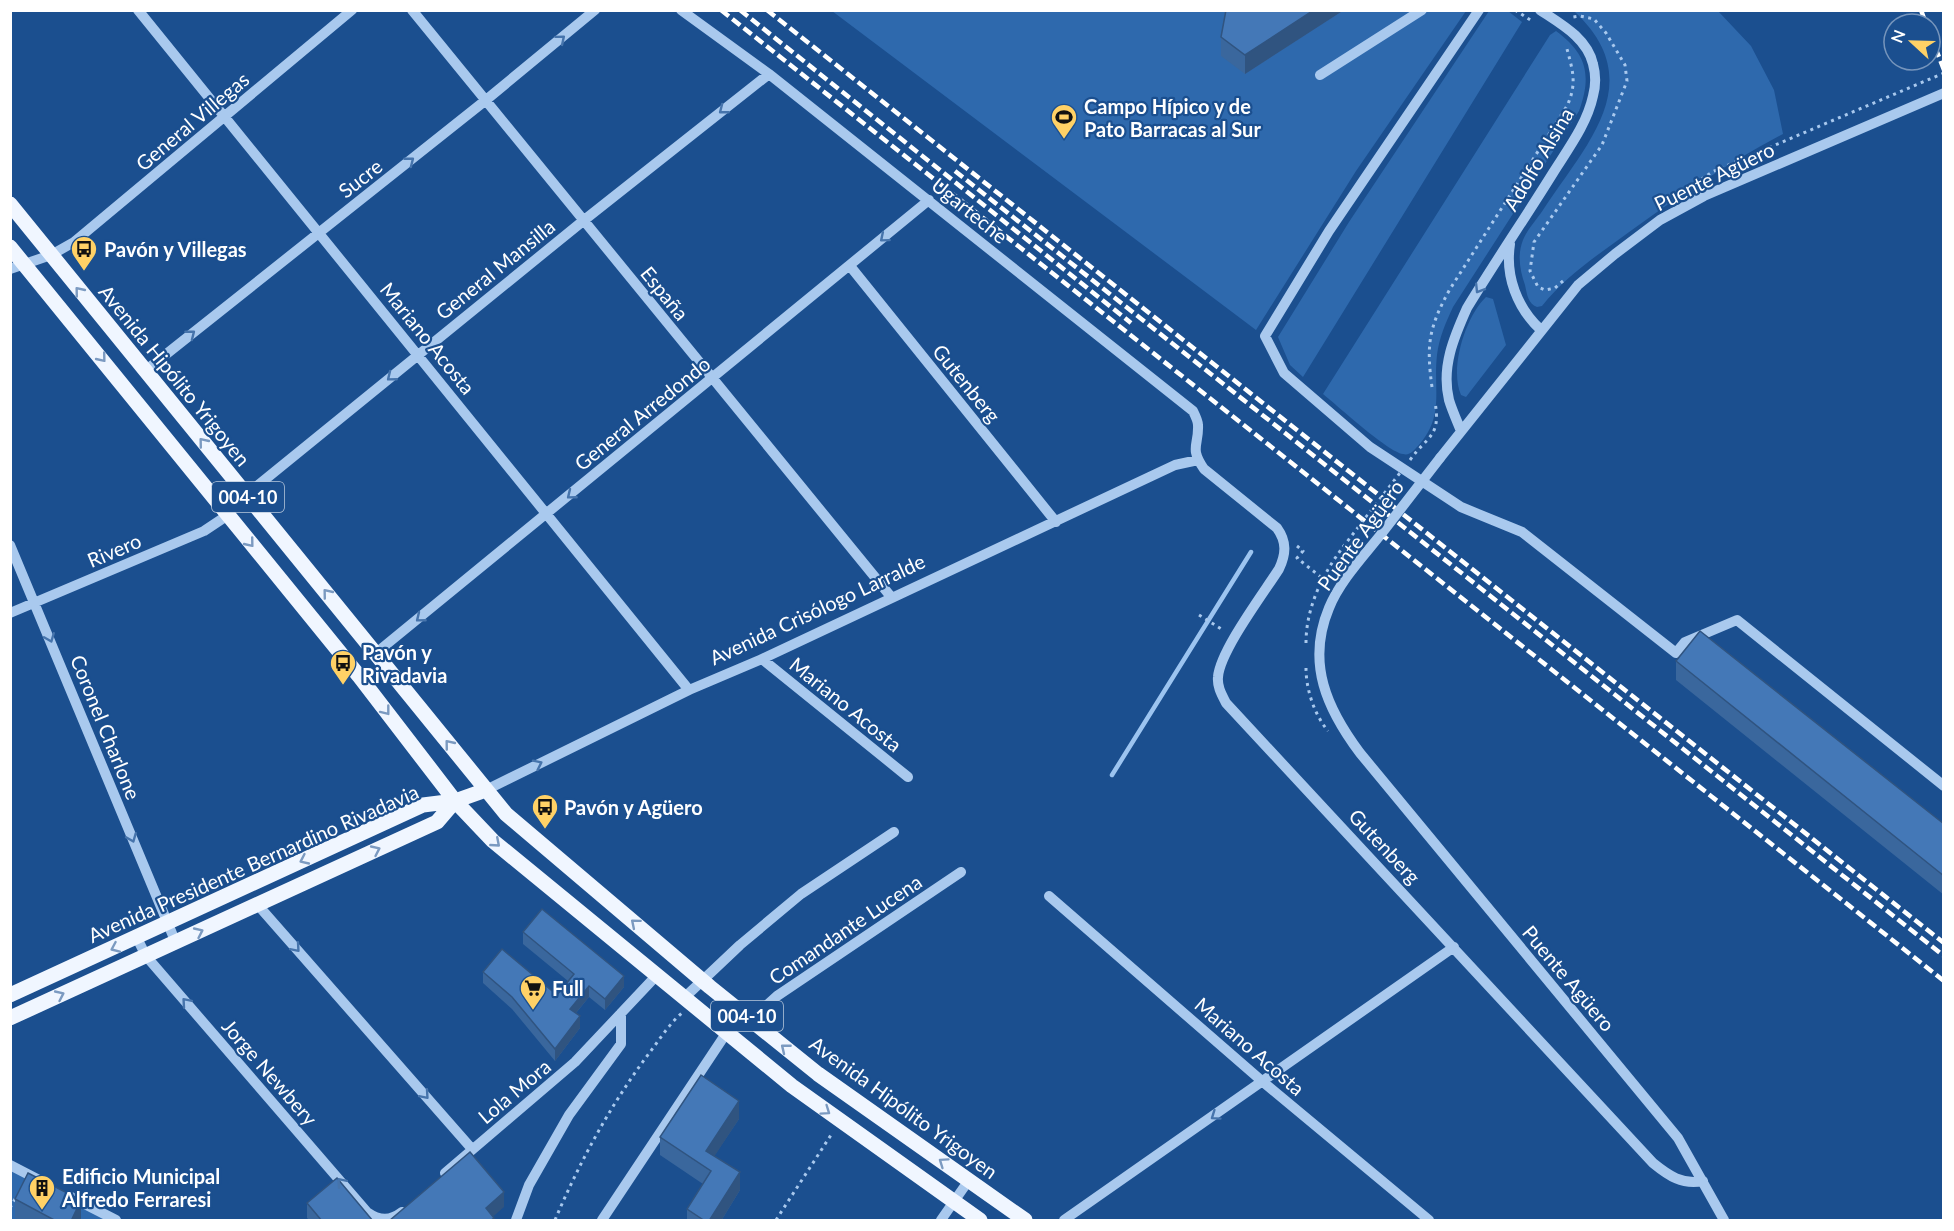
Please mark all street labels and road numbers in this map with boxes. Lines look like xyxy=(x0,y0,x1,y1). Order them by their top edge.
street label: General Villegas xyxy=(131,67,253,175)
street label: Adolfo Alsina xyxy=(1498,103,1578,215)
street label: Puente Agüero xyxy=(1650,137,1778,215)
street label: Sucre xyxy=(333,154,387,202)
street label: Ugarteche xyxy=(927,172,1013,248)
street label: General Mansilla xyxy=(431,214,559,324)
street label: España xyxy=(636,261,694,325)
street label: Mariano Acosta xyxy=(376,277,480,399)
street label: Avenida Hipólito Yrigoyen xyxy=(94,280,256,470)
street label: Gutenberg xyxy=(928,339,1006,427)
street label: General Arredondo xyxy=(569,351,715,475)
street label: Puente Agüero xyxy=(1312,475,1408,595)
road number: 004-10 xyxy=(212,482,284,512)
street label: Rivero xyxy=(84,528,144,572)
street label: Avenida Crisólogo Larralde xyxy=(706,549,928,669)
street label: Coronel Charlone xyxy=(66,651,146,803)
street label: Mariano Acosta xyxy=(785,652,907,756)
street label: Avenida Presidente Bernardino Rivadavia xyxy=(84,779,422,947)
street label: Gutenberg xyxy=(1344,804,1426,888)
street label: Comandante Lucena xyxy=(764,869,926,989)
street label: Puente Agüero xyxy=(1518,920,1620,1036)
street label: Mariano Acosta xyxy=(1190,992,1310,1100)
road number: 004-10 xyxy=(711,1001,783,1031)
street label: Jorge Newbery xyxy=(217,1014,323,1131)
street label: Avenida Hipólito Yrigoyen xyxy=(805,1031,1003,1183)
street label: Lola Mora xyxy=(473,1054,555,1128)

